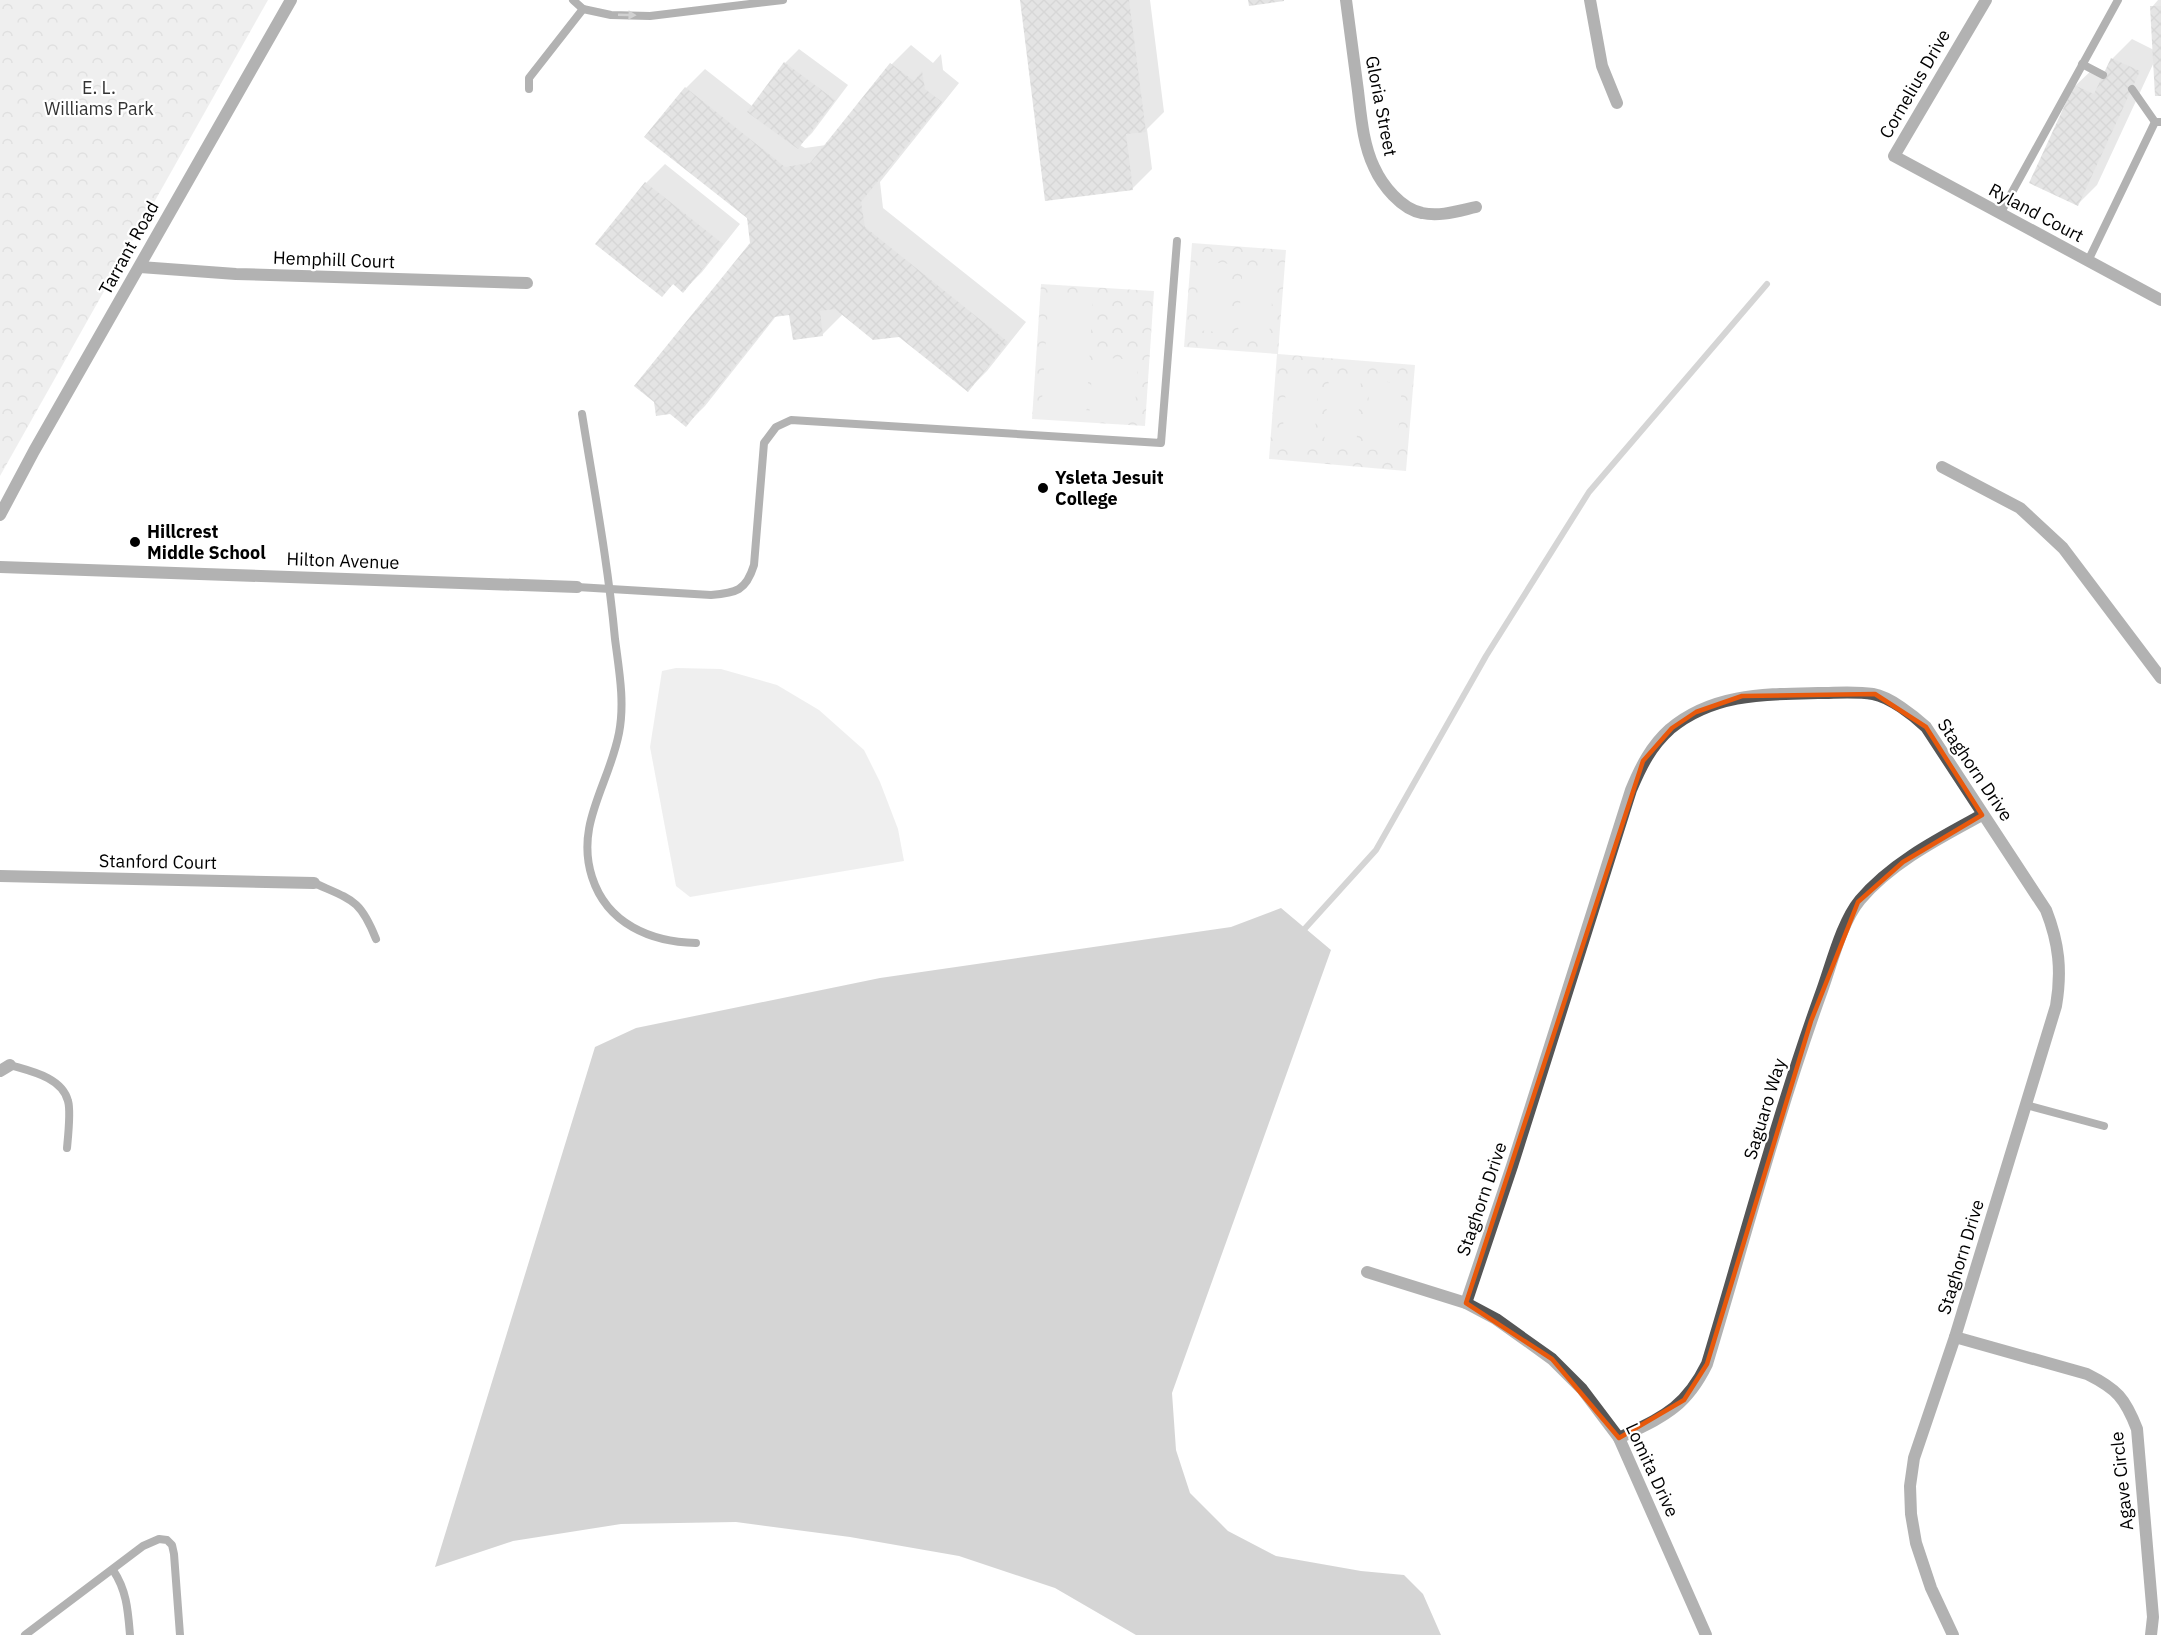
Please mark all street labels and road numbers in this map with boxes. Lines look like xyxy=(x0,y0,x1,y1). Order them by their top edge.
street label: Cornelius Drive xyxy=(1874,25,1955,142)
street label: Gloria Street xyxy=(1360,54,1402,158)
street label: Ryland Court xyxy=(1985,178,2088,247)
street label: Tarrant Road xyxy=(93,197,164,299)
street label: Hemphill Court xyxy=(273,246,395,273)
street label: Hilton Avenue xyxy=(286,547,400,574)
street label: Staghorn Drive xyxy=(1933,714,2018,826)
street label: Stanford Court xyxy=(99,849,217,874)
street label: Saguaro Way xyxy=(1738,1055,1791,1162)
street label: Staghorn Drive xyxy=(1451,1139,1512,1259)
street label: Staghorn Drive xyxy=(1932,1196,1989,1317)
street label: Lomita Drive xyxy=(1621,1419,1684,1521)
street label: Agave Circle xyxy=(2105,1430,2138,1532)

